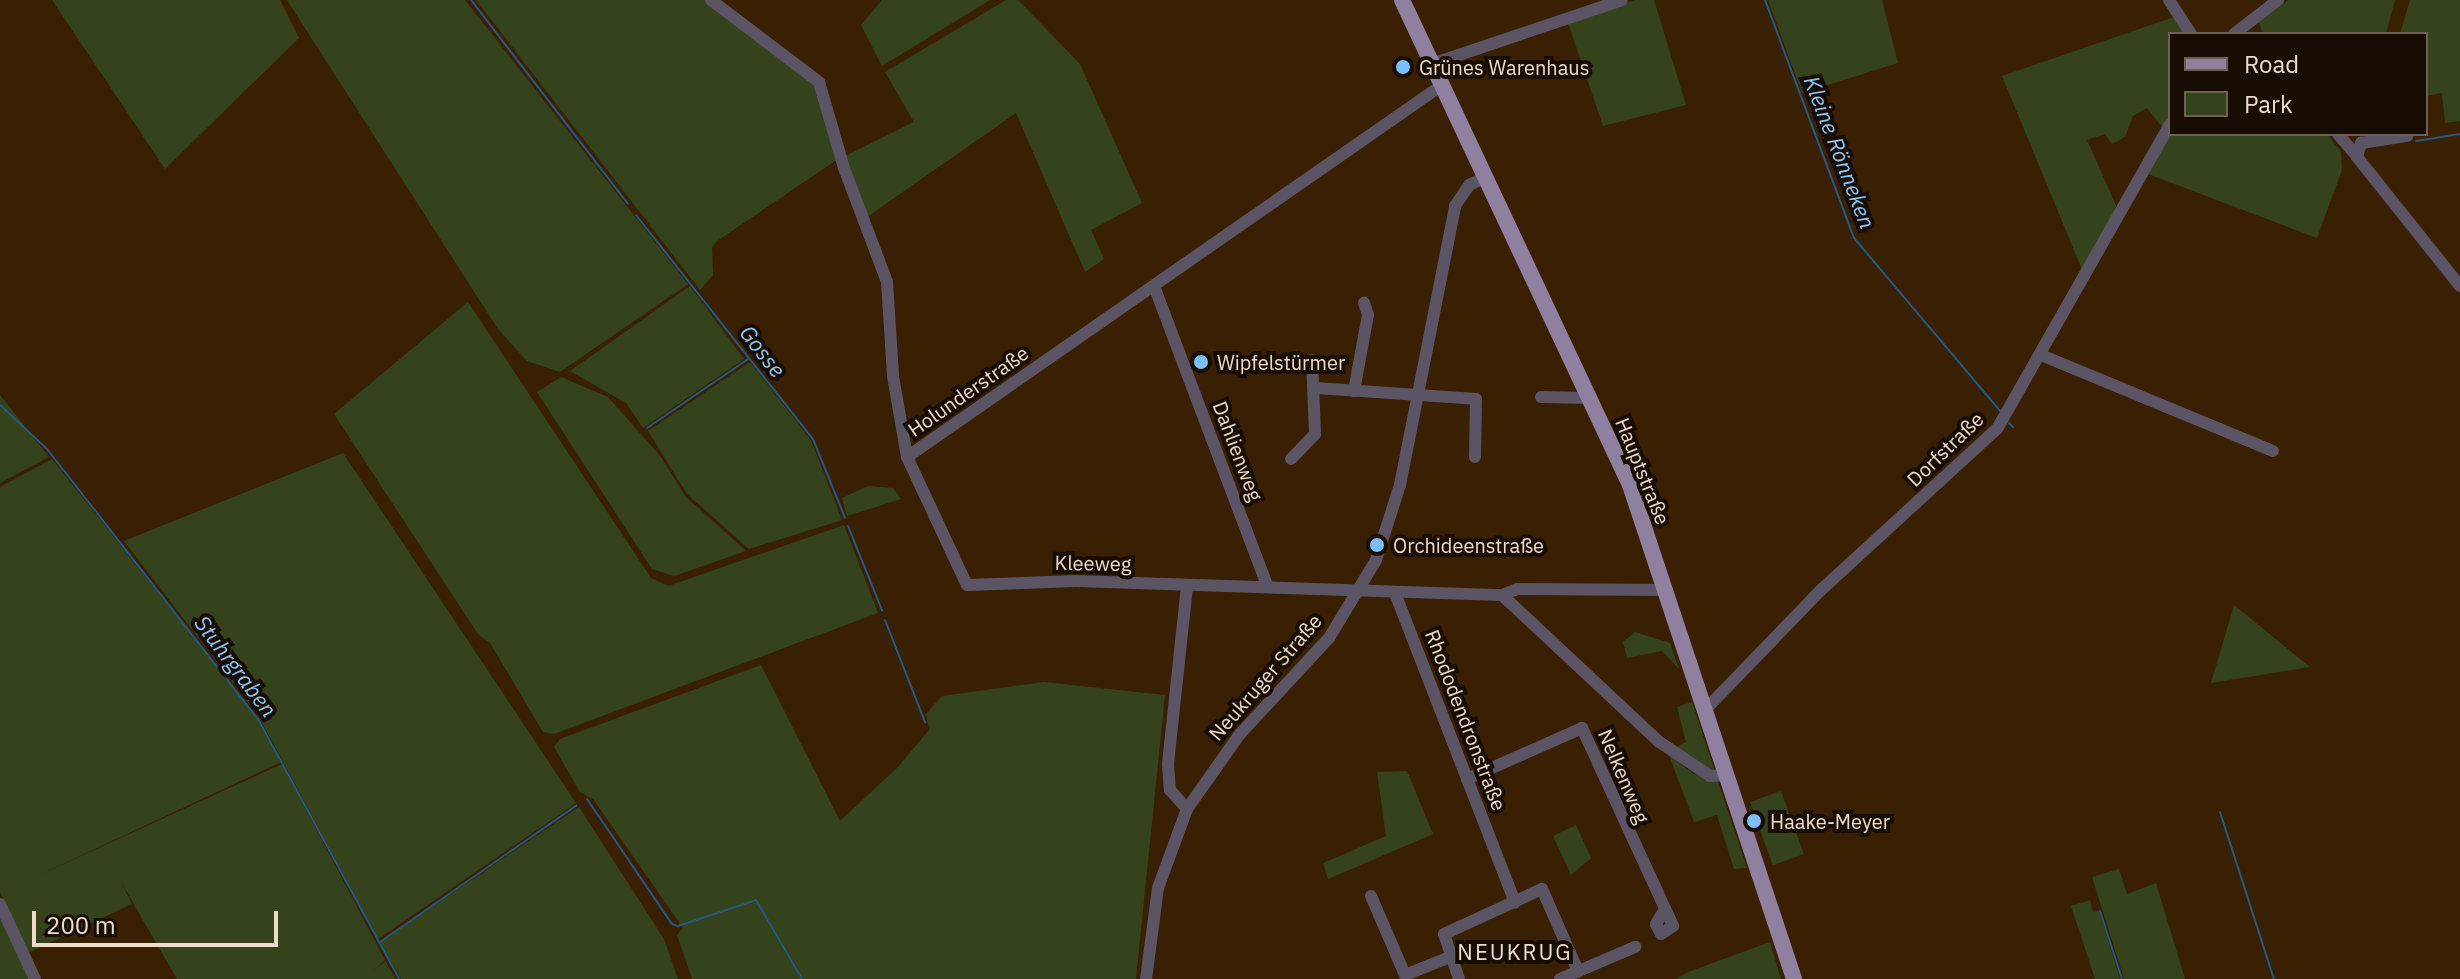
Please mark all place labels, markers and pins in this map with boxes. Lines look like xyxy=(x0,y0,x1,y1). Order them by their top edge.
place label: Grünes Warenhaus xyxy=(1419,55,1589,79)
marker: Grünes Warenhaus xyxy=(1394,58,1412,76)
place label: Wipfelstürmer xyxy=(1217,350,1345,374)
marker: Wipfelstürmer xyxy=(1192,353,1210,371)
place label: Orchideenstraße xyxy=(1393,533,1544,557)
marker: Orchideenstraße xyxy=(1368,536,1386,554)
place label: Haake-Meyer xyxy=(1770,809,1890,833)
marker: Haake-Meyer xyxy=(1745,812,1763,830)

